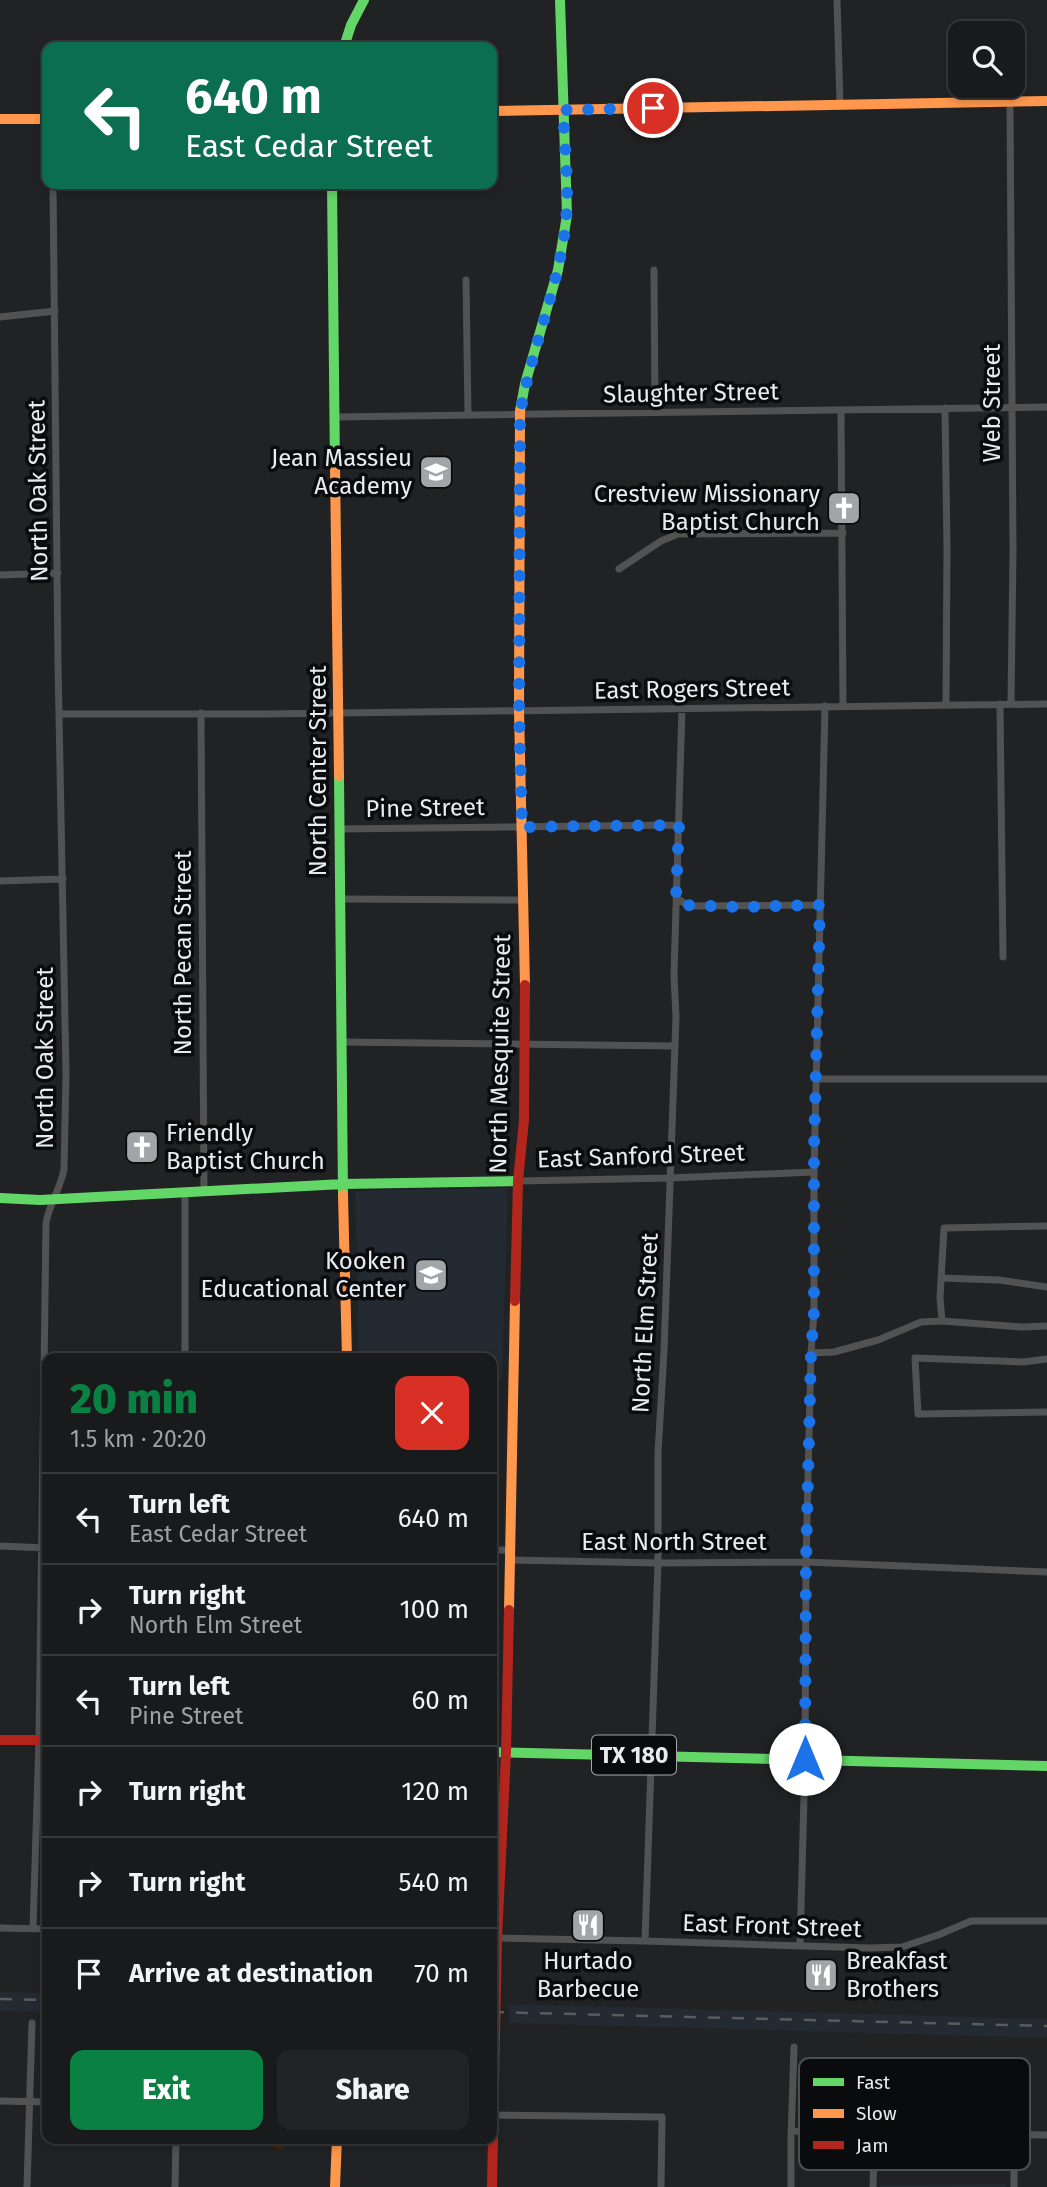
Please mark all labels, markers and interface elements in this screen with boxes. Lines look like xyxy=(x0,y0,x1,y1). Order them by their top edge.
map controls xyxy=(948,21,1025,98)
button: search xyxy=(948,21,1025,98)
text: 640 m xyxy=(185,67,322,126)
icon: left xyxy=(70,70,161,161)
pin xyxy=(623,78,683,138)
icon: arrive xyxy=(634,89,672,127)
text: East Cedar Street xyxy=(185,127,433,165)
street label: Web Street xyxy=(978,343,1006,462)
street label: Slaughter Street xyxy=(603,377,779,409)
street label: North Oak Street xyxy=(22,399,54,582)
place label: Jean Massieu Academy xyxy=(271,444,412,500)
school or university icon: Jean Massieu Academy xyxy=(417,453,455,491)
place label: Crestview Missionary Baptist Church xyxy=(594,480,820,536)
church icon: Crestview Missionary Baptist Church xyxy=(825,489,863,527)
street label: North Center Street xyxy=(304,665,332,876)
street label: East Rogers Street xyxy=(593,673,791,705)
street label: Pine Street xyxy=(365,793,485,823)
street label: North Pecan Street xyxy=(169,850,197,1055)
street label: North Mesquite Street xyxy=(484,934,516,1174)
street label: North Oak Street xyxy=(31,967,59,1149)
place label: Friendly Baptist Church xyxy=(166,1119,325,1175)
church icon: Friendly Baptist Church xyxy=(123,1128,161,1166)
street label: East Sanford Street xyxy=(537,1138,746,1174)
street label: North Elm Street xyxy=(626,1232,664,1414)
place label: Kooken Educational Center xyxy=(201,1247,407,1303)
school or university icon: Kooken Educational Center xyxy=(412,1256,450,1294)
text: 20 min xyxy=(70,1374,198,1424)
button: close xyxy=(395,1376,469,1450)
text: 1.5 km · 20:20 xyxy=(70,1425,206,1453)
text: Turn left xyxy=(129,1489,230,1520)
icon: left xyxy=(70,1500,108,1538)
text: 640 m xyxy=(398,1503,469,1534)
text: East Cedar Street xyxy=(129,1520,307,1548)
street label: East North Street xyxy=(581,1528,767,1556)
text: Turn right xyxy=(129,1580,246,1611)
icon: right xyxy=(70,1591,108,1629)
text: 100 m xyxy=(400,1594,469,1625)
text: North Elm Street xyxy=(129,1611,302,1639)
text: Turn left xyxy=(129,1671,230,1702)
icon: left xyxy=(70,1682,108,1720)
text: 60 m xyxy=(411,1685,469,1716)
text: Pine Street xyxy=(129,1702,243,1730)
position arrow xyxy=(768,1722,842,1796)
road number: TX 180 xyxy=(592,1736,676,1774)
icon: right xyxy=(70,1773,108,1811)
text: Turn right xyxy=(129,1776,246,1807)
text: 120 m xyxy=(401,1776,469,1807)
icon: right xyxy=(70,1864,108,1902)
text: Turn right xyxy=(129,1867,246,1898)
text: 540 m xyxy=(398,1867,469,1898)
restaurant icon: Hurtado Barbecue xyxy=(569,1906,607,1944)
street label: East Front Street xyxy=(682,1909,862,1943)
place label: Hurtado Barbecue xyxy=(537,1947,639,2003)
place label: Breakfast Brothers xyxy=(846,1947,948,2003)
icon: arrive xyxy=(70,1955,108,1993)
restaurant icon: Breakfast Brothers xyxy=(802,1956,840,1994)
text: Arrive at destination xyxy=(129,1958,373,1989)
text: 70 m xyxy=(414,1958,469,1989)
button: Exit xyxy=(70,2050,263,2130)
button: Share xyxy=(277,2050,469,2130)
legend xyxy=(799,2058,1030,2170)
text: Fast xyxy=(856,2071,890,2094)
text: Slow xyxy=(856,2102,897,2125)
text: Jam xyxy=(856,2134,888,2157)

